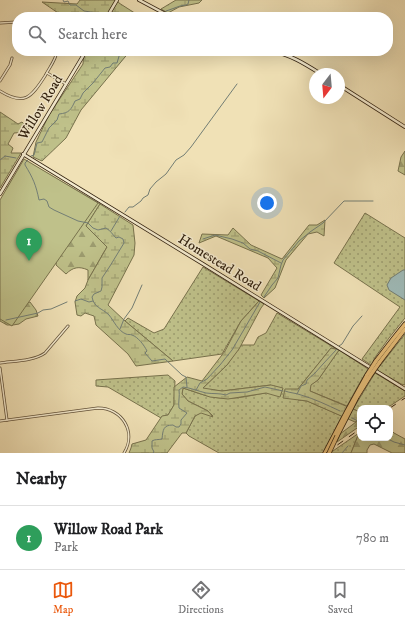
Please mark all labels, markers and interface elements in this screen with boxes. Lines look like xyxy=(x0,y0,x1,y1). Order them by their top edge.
search box xyxy=(12,12,393,56)
icon: search xyxy=(26,23,48,45)
text: Search here xyxy=(58,25,127,44)
north arrow xyxy=(309,68,345,104)
street label: Willow Road xyxy=(14,72,67,144)
your location xyxy=(257,193,277,213)
pin: 1 xyxy=(16,228,42,261)
street label: Homestead Road xyxy=(175,230,264,296)
map controls xyxy=(357,405,393,441)
button: locate xyxy=(357,405,393,441)
text: Nearby xyxy=(16,468,66,490)
text: Willow Road Park xyxy=(54,520,163,539)
text: 1 xyxy=(27,530,31,546)
text: 780 m xyxy=(356,530,389,546)
text: Park xyxy=(54,539,78,555)
tab: Map xyxy=(52,579,74,617)
tab: Directions xyxy=(178,579,224,617)
tab: Saved xyxy=(328,579,353,617)

